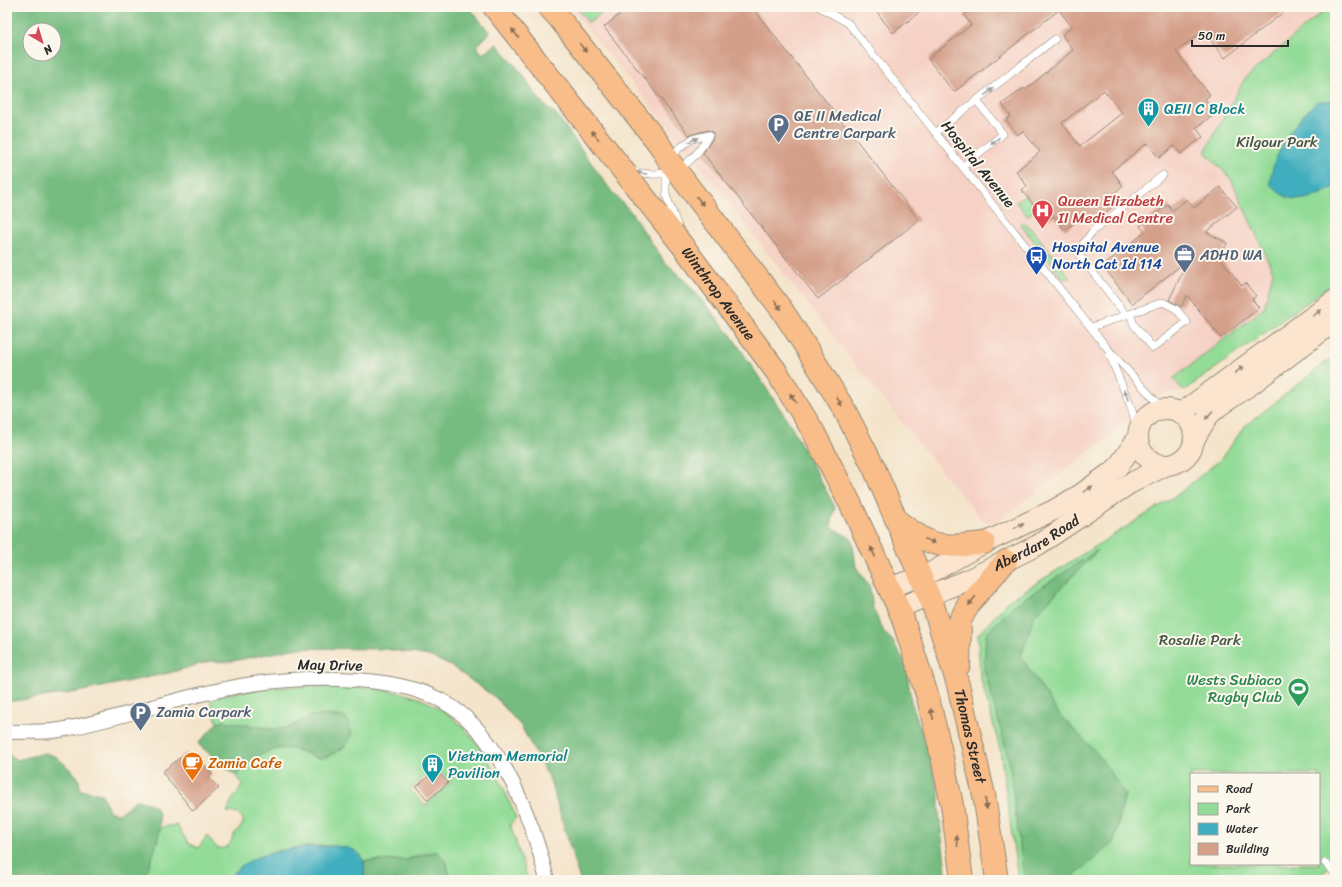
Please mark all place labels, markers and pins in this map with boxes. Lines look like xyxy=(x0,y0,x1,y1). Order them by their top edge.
building icon: QEII C Block xyxy=(1136,96,1162,129)
place label: QEII C Block xyxy=(1164,96,1245,122)
place label: QE II Medical Centre Carpark xyxy=(794,103,897,146)
parking icon: QE II Medical Centre Carpark xyxy=(766,112,792,145)
place label: Queen Elizabeth II Medical Centre xyxy=(1057,188,1174,231)
hospital icon: Queen Elizabeth II Medical Centre xyxy=(1029,197,1055,230)
place label: Hospital Avenue North Cat Id 114 xyxy=(1052,234,1162,277)
office icon: ADHD WA xyxy=(1172,242,1198,275)
place label: ADHD WA xyxy=(1199,242,1262,268)
bus stop icon: Hospital Avenue North Cat Id 114 xyxy=(1023,243,1049,276)
place label: Wests Subiaco Rugby Club xyxy=(1187,667,1282,710)
sports icon: Wests Subiaco Rugby Club xyxy=(1285,676,1311,709)
parking icon: Zamia Carpark xyxy=(128,699,154,732)
place label: Zamia Carpark xyxy=(156,699,251,725)
place label: Vietnam Memorial Pavilion xyxy=(448,743,568,786)
cafe icon: Zamia Cafe xyxy=(179,750,205,783)
place label: Zamia Cafe xyxy=(208,750,282,776)
building icon: Vietnam Memorial Pavilion xyxy=(419,752,445,785)

